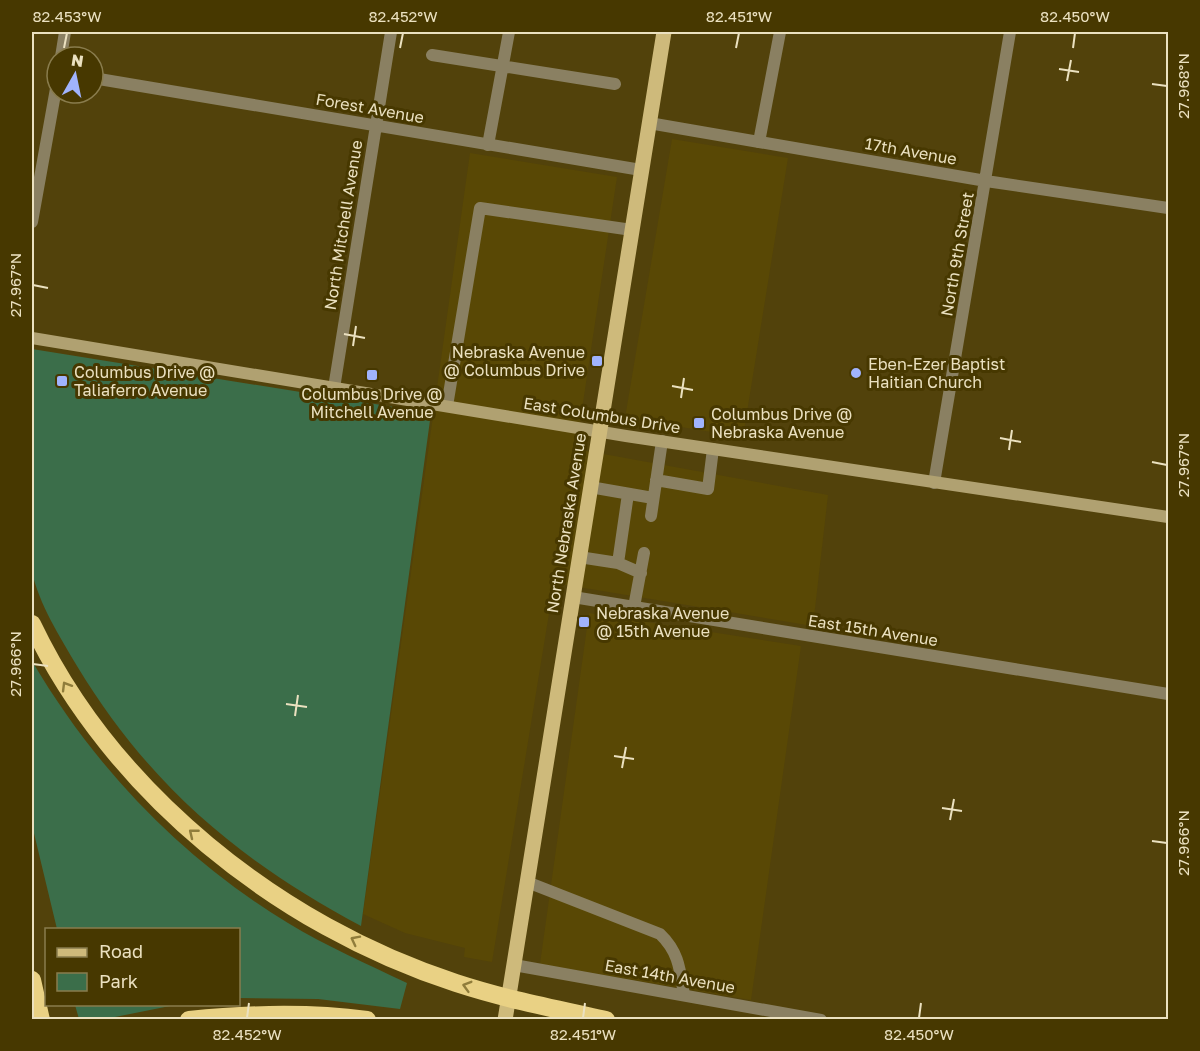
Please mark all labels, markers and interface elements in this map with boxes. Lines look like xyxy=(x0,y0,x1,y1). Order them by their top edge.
text: 82.453°W xyxy=(32,7,102,25)
text: 82.452°W xyxy=(368,7,438,25)
text: 82.451°W xyxy=(706,7,772,25)
text: 82.450°W xyxy=(1040,7,1110,25)
north arrow xyxy=(45,45,105,105)
text: N xyxy=(70,49,85,71)
text: 27.968°N xyxy=(1174,53,1192,119)
street label: Forest Avenue xyxy=(314,89,426,127)
street label: 17th Avenue xyxy=(863,133,959,169)
street label: North Mitchell Avenue xyxy=(320,139,366,311)
street label: North 9th Street xyxy=(936,190,978,318)
text: 27.967°N xyxy=(6,253,24,317)
place label: Nebraska Avenue @ Columbus Drive xyxy=(444,342,585,380)
marker: Nebraska Avenue @ Columbus Drive xyxy=(590,354,604,368)
place label: Eben-Ezer Baptist Haitian Church xyxy=(868,354,1005,392)
place label: Columbus Drive @ Taliaferro Avenue xyxy=(74,362,215,400)
marker: Eben-Ezer Baptist Haitian Church xyxy=(849,366,863,380)
marker: Columbus Drive @ Mitchell Avenue xyxy=(365,368,379,382)
marker: Columbus Drive @ Taliaferro Avenue xyxy=(55,374,69,388)
place label: Columbus Drive @ Mitchell Avenue xyxy=(301,384,443,422)
street label: East Columbus Drive xyxy=(522,393,682,437)
place label: Columbus Drive @ Nebraska Avenue xyxy=(711,404,852,442)
marker: Columbus Drive @ Nebraska Avenue xyxy=(692,416,706,430)
street label: North Nebraska Avenue xyxy=(542,432,590,614)
text: 27.967°N xyxy=(1174,433,1192,497)
place label: Nebraska Avenue @ 15th Avenue xyxy=(596,603,729,641)
street label: East 15th Avenue xyxy=(807,610,939,650)
marker: Nebraska Avenue @ 15th Avenue xyxy=(577,615,591,629)
text: 27.966°N xyxy=(6,631,24,697)
one-way arrow xyxy=(62,682,73,692)
text: 27.966°N xyxy=(1174,810,1192,876)
one-way arrow xyxy=(189,830,200,841)
legend xyxy=(45,928,240,1006)
one-way arrow xyxy=(351,935,362,947)
text: Road xyxy=(99,940,143,962)
street label: East 14th Avenue xyxy=(603,955,737,997)
text: Park xyxy=(99,970,138,992)
one-way arrow xyxy=(462,981,472,994)
text: 82.452°W xyxy=(212,1025,282,1043)
text: 82.451°W xyxy=(550,1025,616,1043)
text: 82.450°W xyxy=(884,1025,954,1043)

